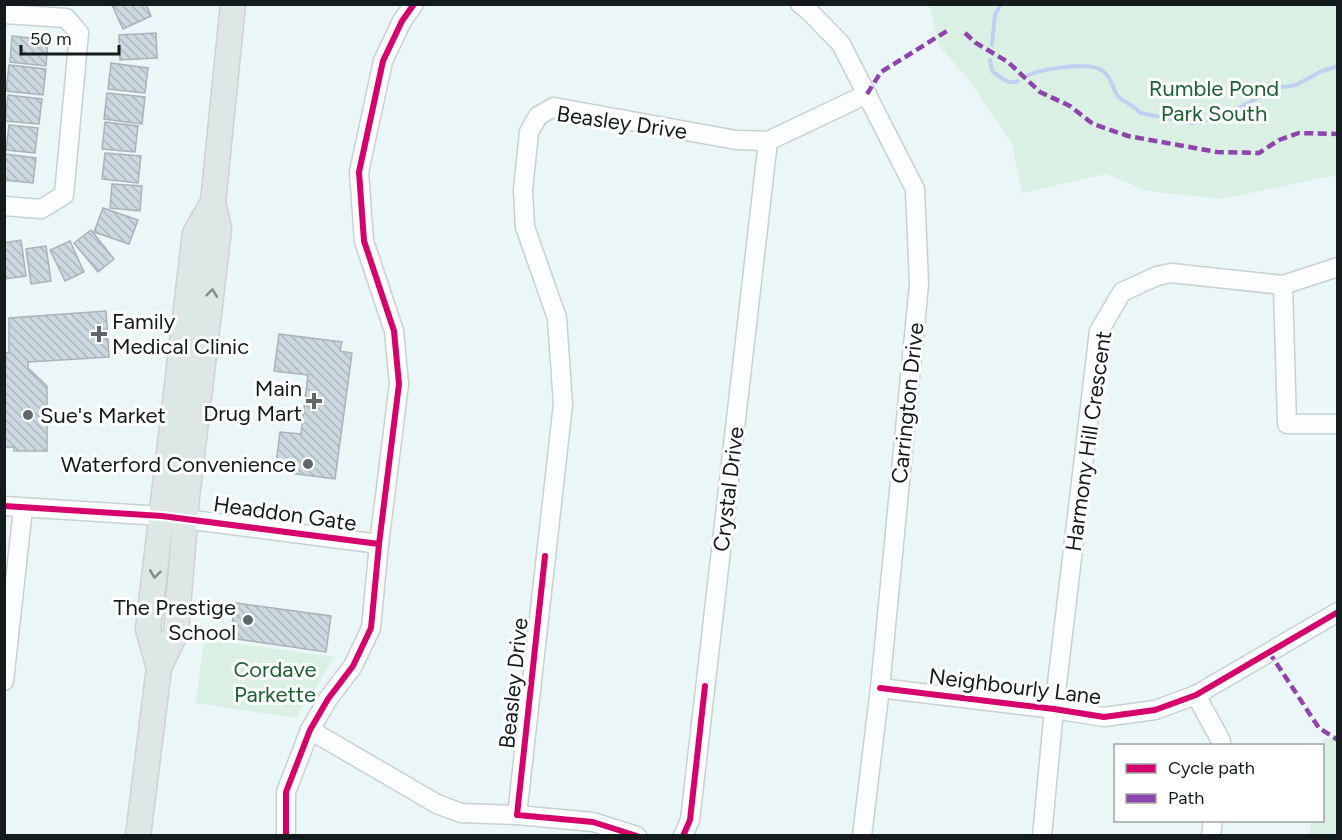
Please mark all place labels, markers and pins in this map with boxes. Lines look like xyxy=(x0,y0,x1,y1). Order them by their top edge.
place label: Family Medical Clinic xyxy=(112,308,249,360)
marker: Family Medical Clinic xyxy=(90,325,108,343)
place label: Main Drug Mart xyxy=(203,375,302,427)
marker: Main Drug Mart xyxy=(307,394,321,408)
place label: Sue's Market xyxy=(40,402,166,429)
marker: Sue's Market xyxy=(21,408,35,422)
place label: Waterford Convenience xyxy=(61,451,296,478)
marker: Waterford Convenience xyxy=(301,457,315,471)
place label: The Prestige School xyxy=(113,594,236,646)
marker: The Prestige School xyxy=(241,613,255,627)

